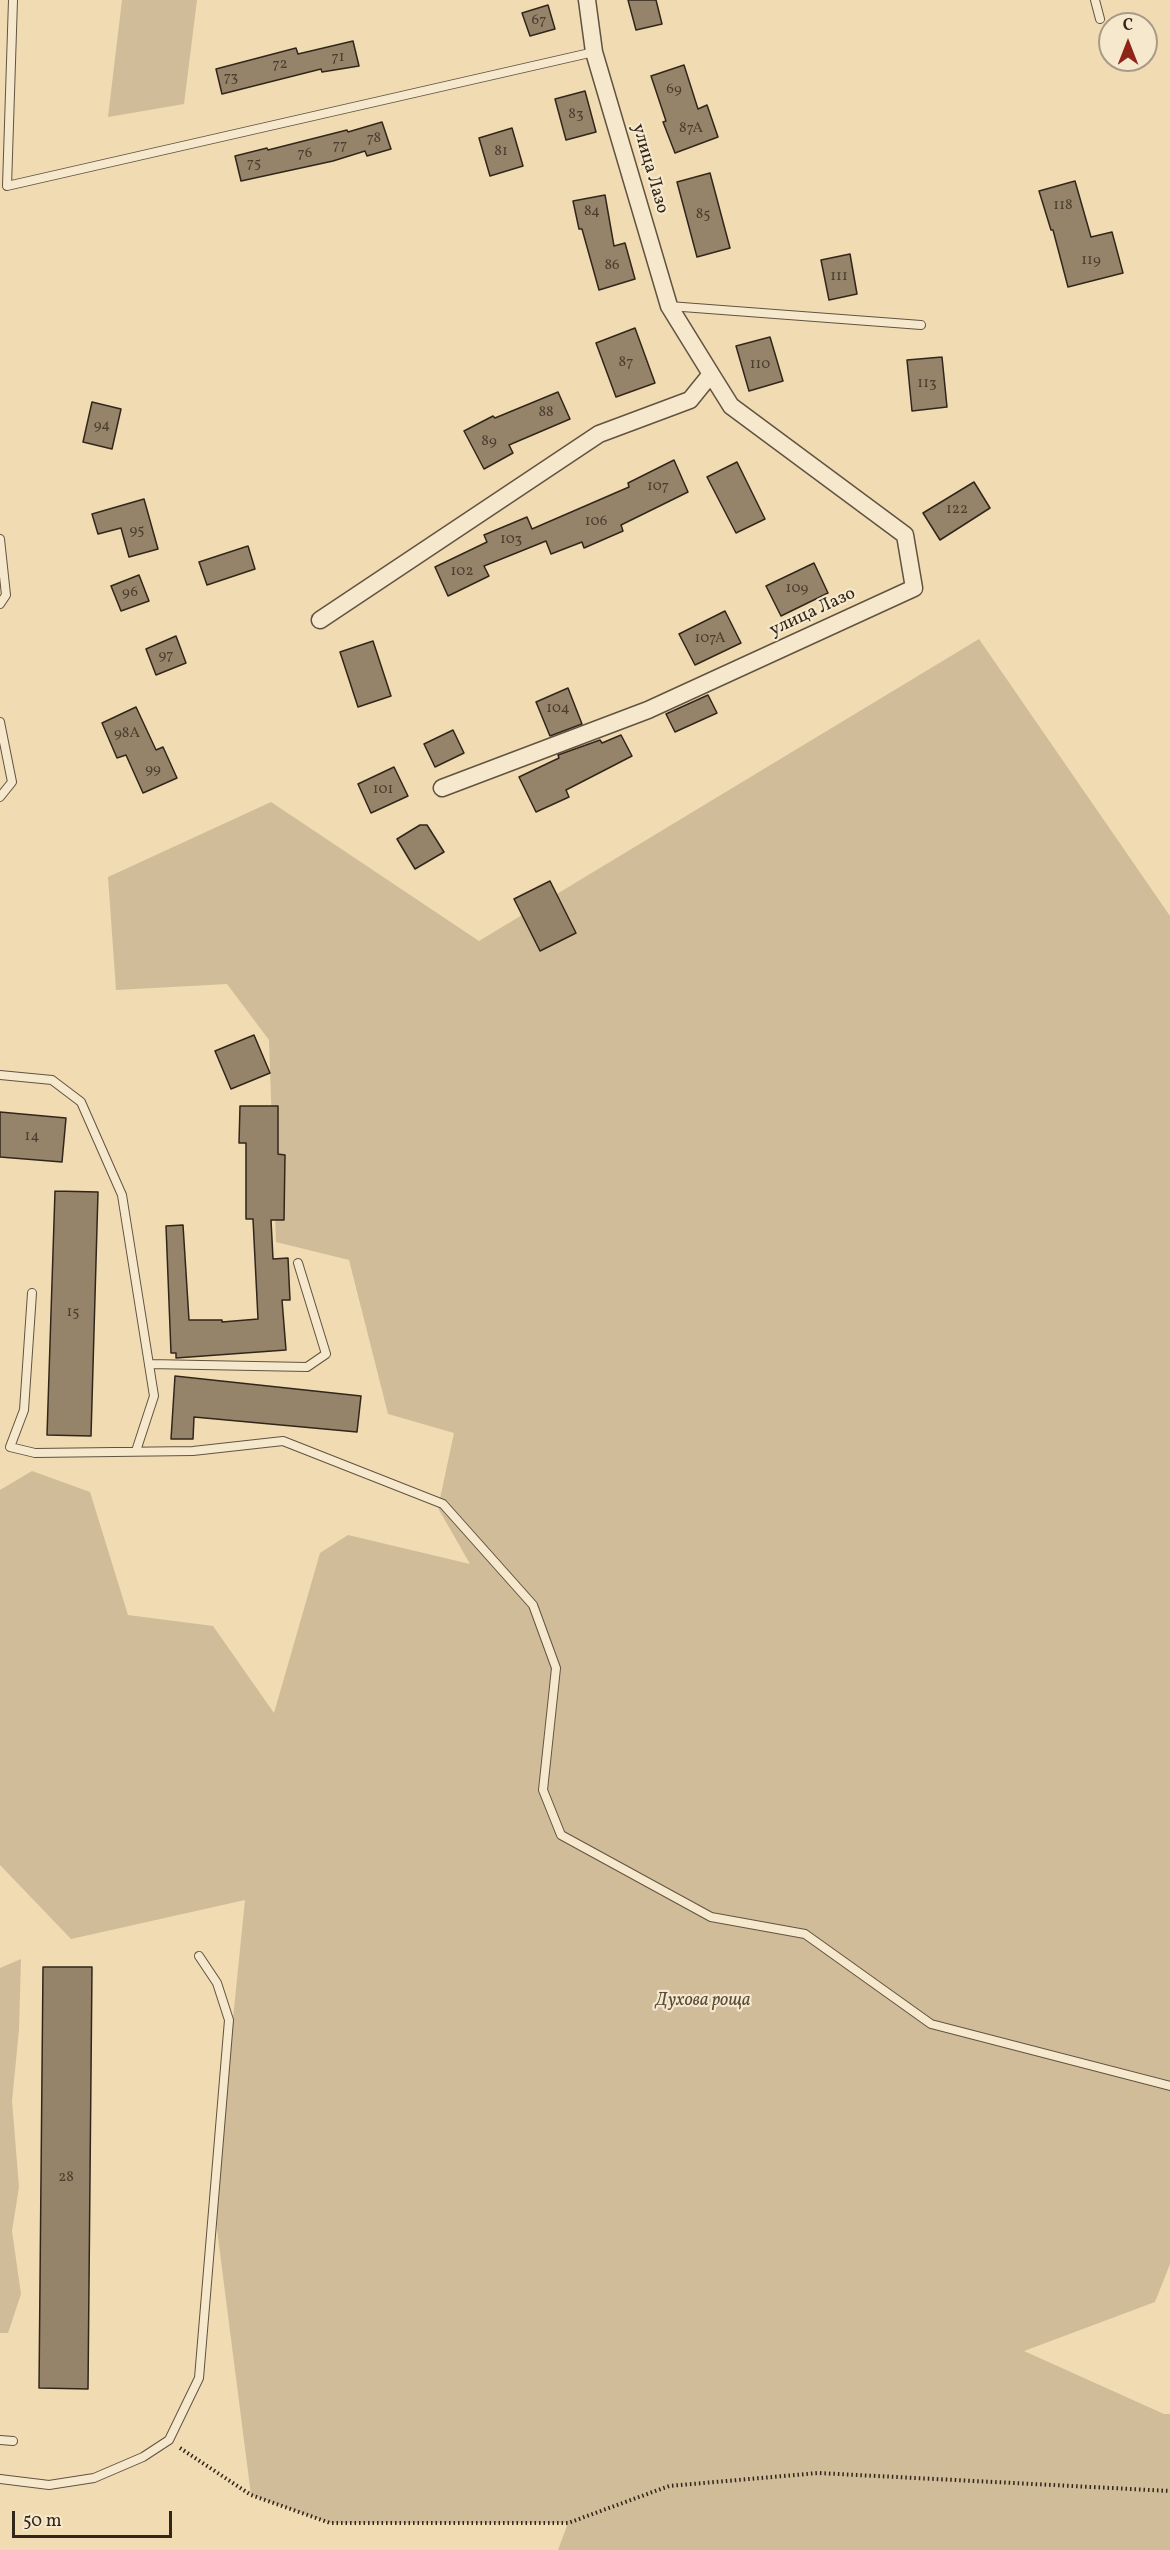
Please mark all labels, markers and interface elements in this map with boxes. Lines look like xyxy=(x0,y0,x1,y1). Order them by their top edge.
house number: 67 xyxy=(532,12,546,30)
north arrow xyxy=(1098,12,1158,72)
text: С xyxy=(1123,15,1133,37)
house number: 71 xyxy=(331,49,345,67)
house number: 72 xyxy=(272,56,288,74)
house number: 73 xyxy=(224,69,238,87)
house number: 69 xyxy=(666,81,682,99)
house number: 83 xyxy=(568,106,584,124)
house number: 87А xyxy=(679,120,703,138)
street label: улица Лазо xyxy=(626,122,672,216)
house number: 78 xyxy=(367,130,381,148)
house number: 77 xyxy=(333,137,347,155)
house number: 81 xyxy=(494,143,508,161)
house number: 76 xyxy=(298,145,312,163)
house number: 75 xyxy=(247,155,261,173)
house number: 118 xyxy=(1053,197,1073,215)
house number: 84 xyxy=(584,203,600,221)
house number: 85 xyxy=(696,206,710,224)
house number: 119 xyxy=(1081,252,1101,270)
house number: 86 xyxy=(604,257,620,275)
house number: 111 xyxy=(830,268,848,286)
house number: 87 xyxy=(619,354,633,372)
house number: 110 xyxy=(750,356,770,374)
house number: 113 xyxy=(917,375,937,393)
house number: 88 xyxy=(538,404,554,422)
house number: 94 xyxy=(94,417,110,435)
house number: 89 xyxy=(481,433,497,451)
house number: 107 xyxy=(647,478,669,496)
house number: 122 xyxy=(946,501,968,519)
house number: 106 xyxy=(585,513,607,531)
house number: 95 xyxy=(130,522,144,540)
house number: 103 xyxy=(500,531,522,549)
house number: 102 xyxy=(451,563,473,581)
house number: 109 xyxy=(786,580,808,598)
house number: 96 xyxy=(122,584,138,602)
street label: улица Лазо xyxy=(767,584,859,642)
house number: 107А xyxy=(694,630,726,648)
house number: 97 xyxy=(158,647,174,665)
house number: 104 xyxy=(546,700,570,718)
house number: 98А xyxy=(114,725,140,743)
house number: 99 xyxy=(145,761,161,779)
house number: 101 xyxy=(373,781,393,799)
house number: 14 xyxy=(25,1128,39,1146)
house number: 15 xyxy=(66,1304,80,1322)
park label: Духова роща xyxy=(656,1991,750,2013)
house number: 28 xyxy=(58,2169,74,2187)
scale bar xyxy=(15,2499,176,2537)
text: 50 m xyxy=(23,2509,62,2534)

